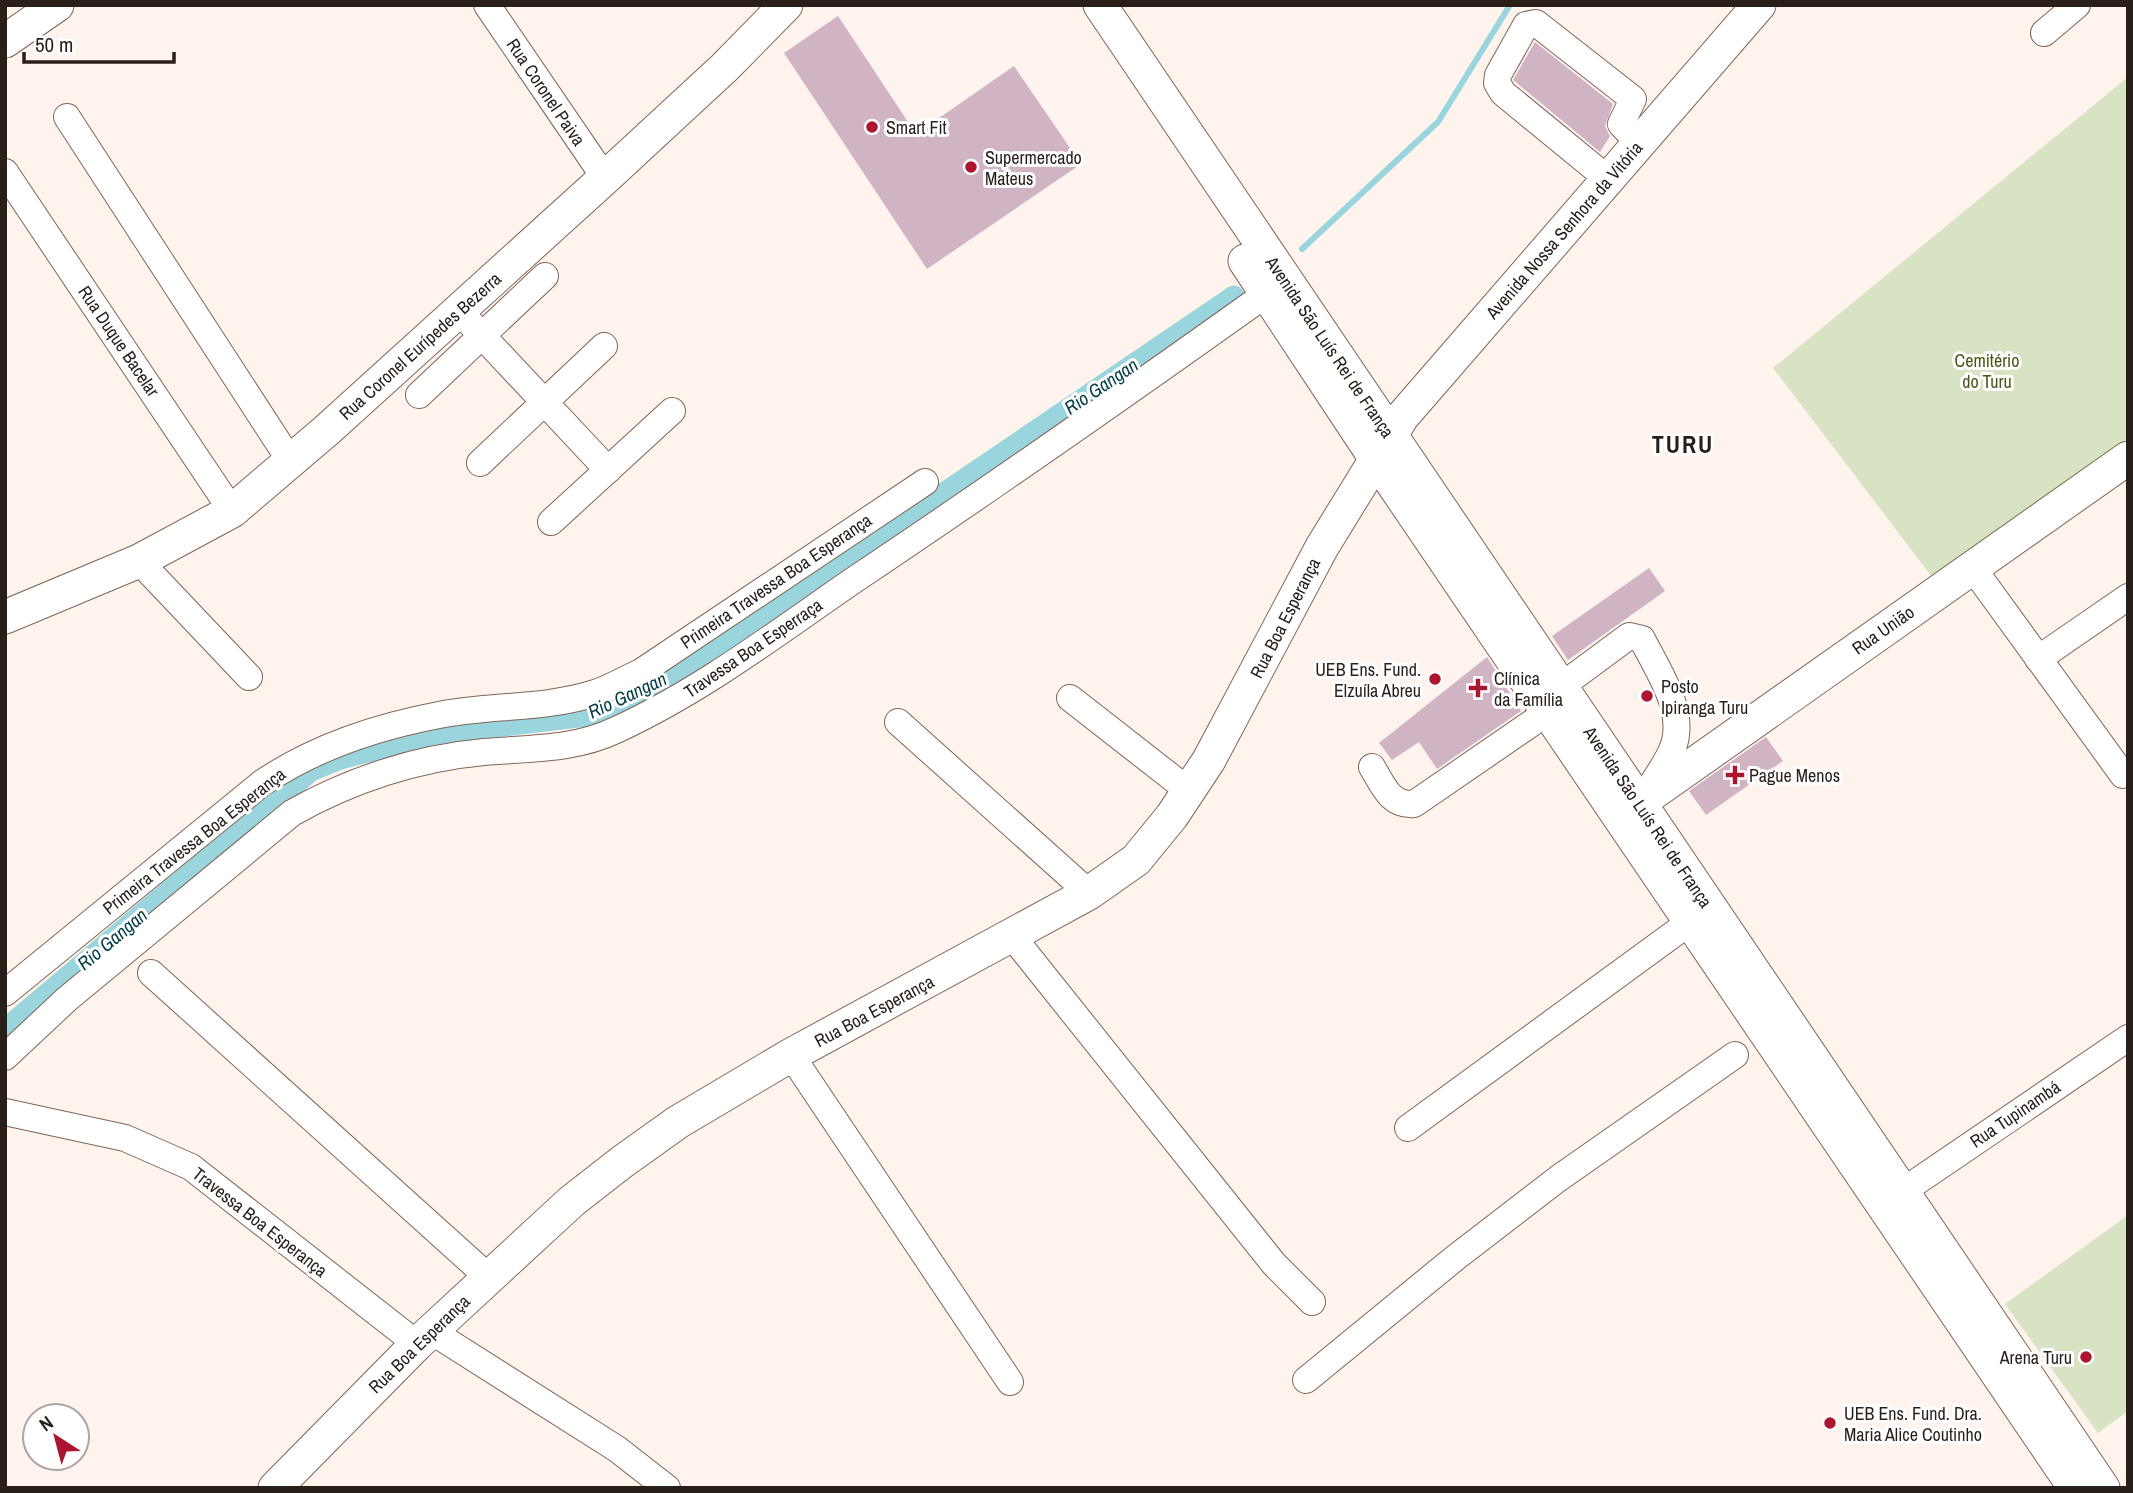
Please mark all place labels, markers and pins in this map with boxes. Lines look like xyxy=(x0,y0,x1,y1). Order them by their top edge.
place label: Smart Fit xyxy=(886,115,947,140)
marker: Smart Fit xyxy=(864,119,880,135)
place label: Supermercado Mateus xyxy=(985,145,1082,191)
marker: Supermercado Mateus xyxy=(963,159,979,175)
place label: UEB Ens. Fund. Elzuíla Abreu xyxy=(1315,657,1421,703)
place label: Clínica da Família xyxy=(1494,666,1563,712)
marker: UEB Ens. Fund. Elzuíla Abreu xyxy=(1427,671,1443,687)
place label: Posto Ipiranga Turu xyxy=(1661,674,1748,720)
marker: Clínica da Família xyxy=(1468,678,1488,698)
marker: Posto Ipiranga Turu xyxy=(1639,688,1655,704)
place label: Pague Menos xyxy=(1749,763,1840,788)
marker: Pague Menos xyxy=(1727,767,1743,783)
place label: Arena Turu xyxy=(1999,1345,2072,1370)
marker: Arena Turu xyxy=(2078,1349,2094,1365)
place label: UEB Ens. Fund. Dra. Maria Alice Coutinho xyxy=(1844,1401,1982,1447)
marker: UEB Ens. Fund. Dra. Maria Alice Coutinho xyxy=(1822,1415,1838,1431)

